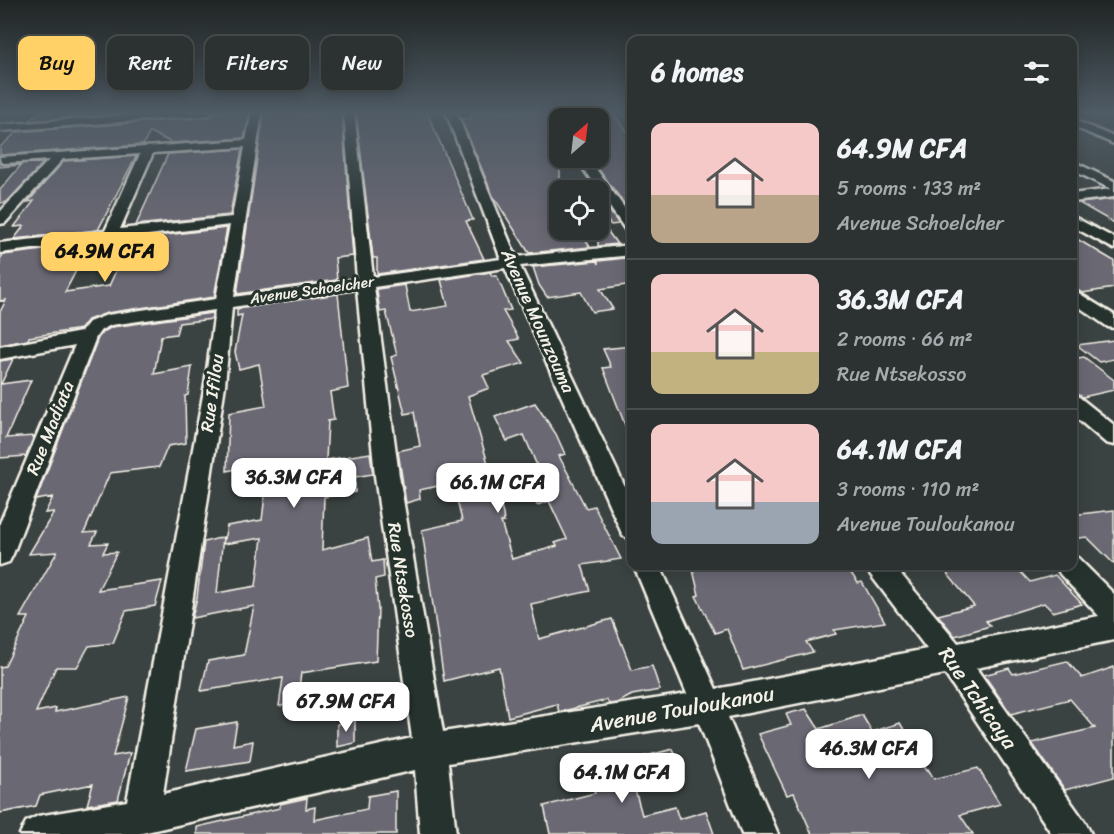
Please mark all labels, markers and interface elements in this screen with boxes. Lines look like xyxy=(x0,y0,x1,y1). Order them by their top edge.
chip: Buy xyxy=(18,36,95,90)
chip: Rent xyxy=(107,36,193,90)
chip: Filters xyxy=(205,36,309,90)
chip: New xyxy=(321,36,403,90)
text: 6 homes xyxy=(651,49,743,95)
icon: filters xyxy=(1020,56,1053,89)
north arrow xyxy=(549,108,609,168)
map controls xyxy=(549,108,609,240)
text: 64.9M CFA xyxy=(837,125,967,171)
icon: home xyxy=(699,147,771,219)
text: 5 rooms · 133 m² xyxy=(837,171,981,206)
button: locate xyxy=(549,180,609,240)
text: Avenue Schoelcher xyxy=(837,206,1004,241)
pin: 64.9M CFA xyxy=(36,232,174,283)
text: 64.9M CFA xyxy=(55,234,155,269)
street label: Avenue Mounzouma xyxy=(491,243,585,399)
street label: Avenue Schoelcher xyxy=(247,268,376,312)
text: 36.3M CFA xyxy=(837,276,964,322)
icon: home xyxy=(699,298,771,370)
text: 2 rooms · 66 m² xyxy=(837,322,973,357)
street label: Rue Ifilou xyxy=(191,351,233,434)
text: Rue Ntsekosso xyxy=(837,357,966,392)
street label: Rue Madiata xyxy=(17,376,83,480)
text: 64.1M CFA xyxy=(837,426,962,472)
icon: home xyxy=(699,448,771,520)
pin: 36.3M CFA xyxy=(225,458,363,509)
text: 36.3M CFA xyxy=(245,460,343,495)
pin: 66.1M CFA xyxy=(429,463,567,514)
text: 66.1M CFA xyxy=(450,465,546,500)
text: 3 rooms · 110 m² xyxy=(837,472,979,507)
text: Avenue Touloukanou xyxy=(837,507,1015,542)
street label: Rue Ntsekosso xyxy=(378,520,428,640)
street label: Rue Tchicaya xyxy=(928,638,1028,758)
street label: Avenue Touloukanou xyxy=(586,674,778,744)
pin: 67.9M CFA xyxy=(277,682,415,733)
text: 67.9M CFA xyxy=(296,684,396,719)
pin: 46.3M CFA xyxy=(800,729,938,780)
text: 46.3M CFA xyxy=(820,731,918,766)
pin: 64.1M CFA xyxy=(553,753,691,804)
text: 64.1M CFA xyxy=(574,755,670,790)

